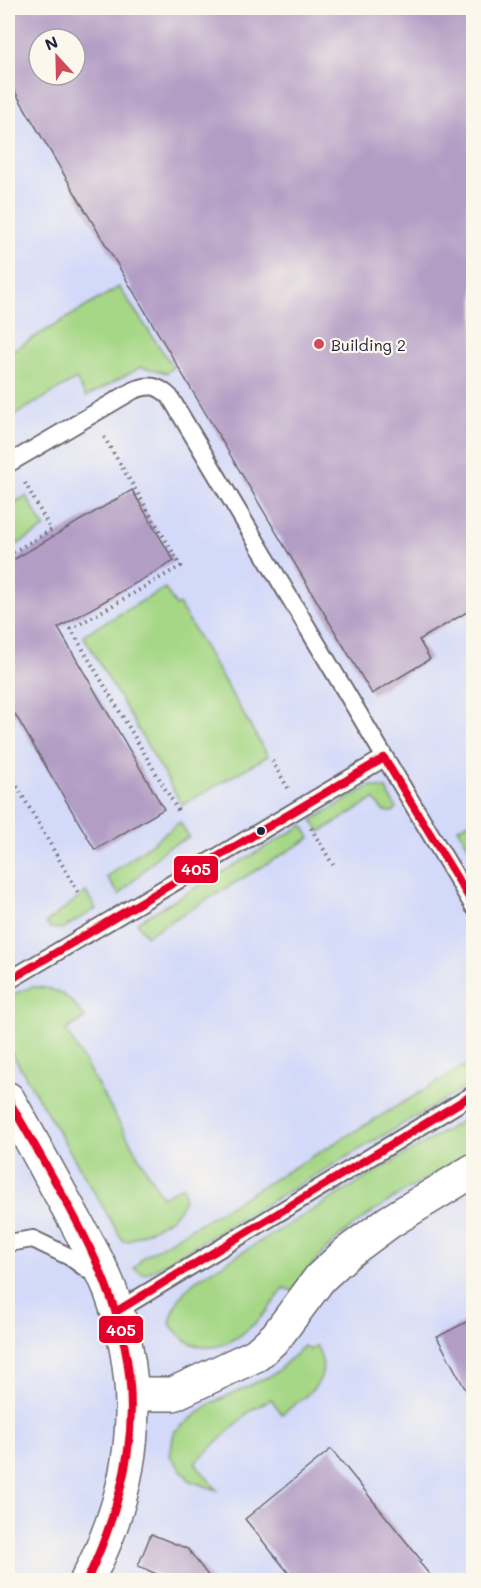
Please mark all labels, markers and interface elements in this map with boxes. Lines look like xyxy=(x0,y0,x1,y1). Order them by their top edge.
north arrow xyxy=(27,27,87,87)
text: N xyxy=(42,31,61,55)
place label: Building 2 xyxy=(331,334,406,355)
marker: Building 2 xyxy=(312,337,326,351)
unlabelled marker xyxy=(255,825,267,837)
line badge: 405 xyxy=(173,855,219,884)
text: 405 xyxy=(181,858,211,879)
line badge: 405 xyxy=(98,1315,144,1344)
text: 405 xyxy=(106,1319,136,1340)

